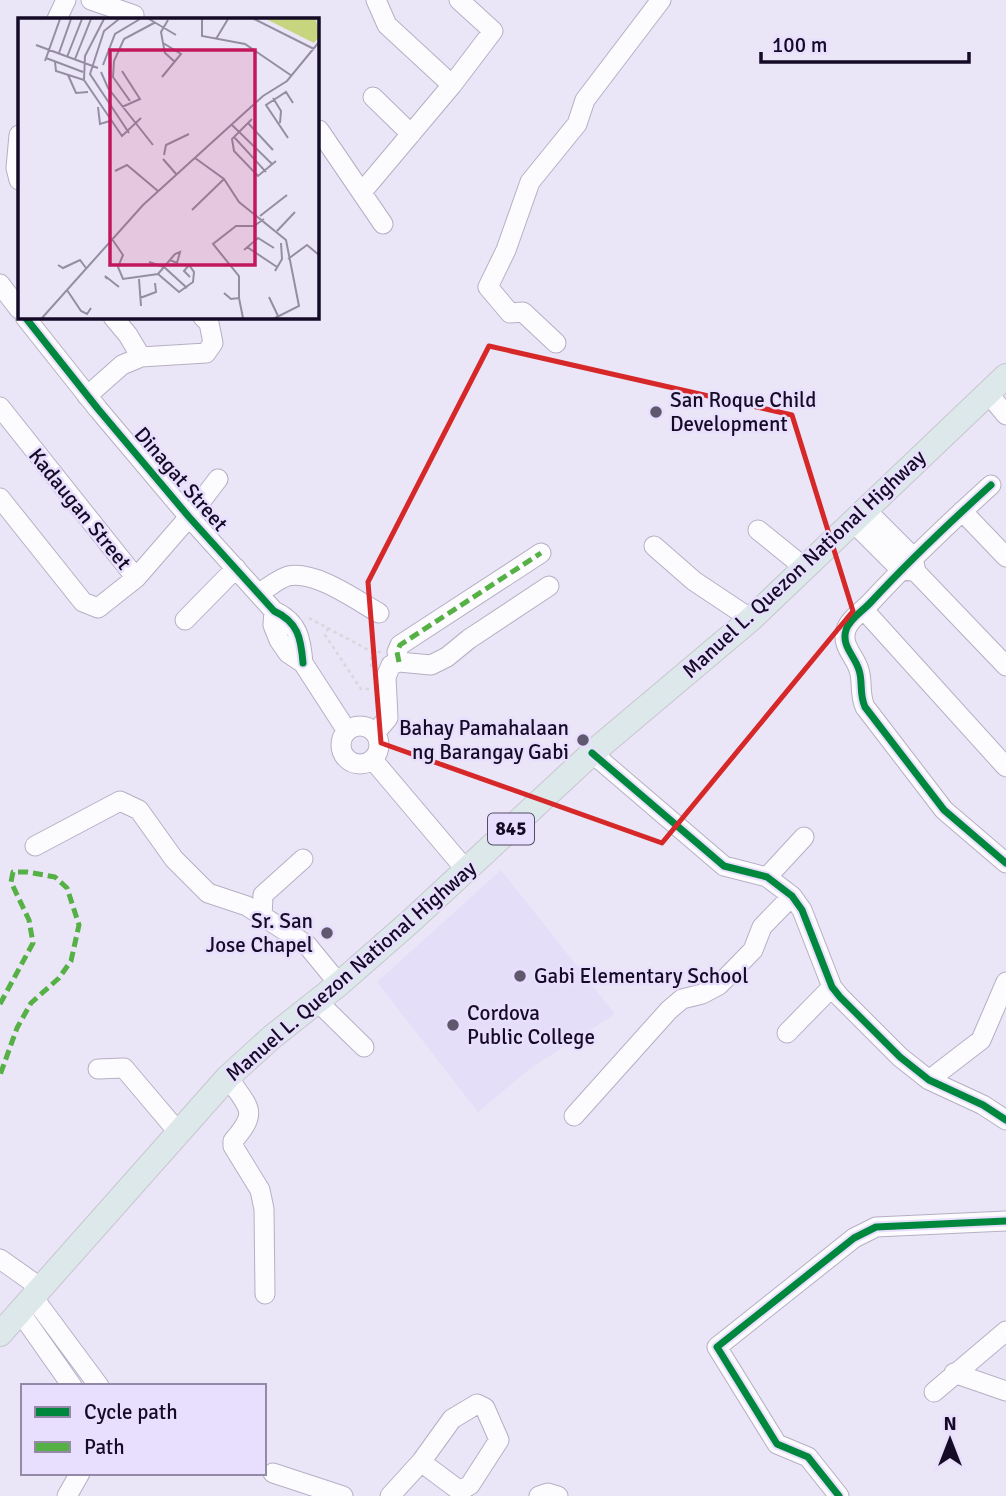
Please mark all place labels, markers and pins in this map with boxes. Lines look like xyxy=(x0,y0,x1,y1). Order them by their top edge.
place label: San Roque Child Development xyxy=(670,387,816,437)
marker: San Roque Child Development xyxy=(648,404,664,420)
place label: Bahay Pamahalaan ng Barangay Gabi xyxy=(399,715,569,765)
marker: Bahay Pamahalaan ng Barangay Gabi xyxy=(575,732,591,748)
place label: Sr. San Jose Chapel xyxy=(206,908,313,958)
marker: Sr. San Jose Chapel xyxy=(319,925,335,941)
place label: Gabi Elementary School xyxy=(534,963,748,989)
marker: Gabi Elementary School xyxy=(512,968,528,984)
place label: Cordova Public College xyxy=(467,1000,595,1050)
marker: Cordova Public College xyxy=(445,1017,461,1033)

